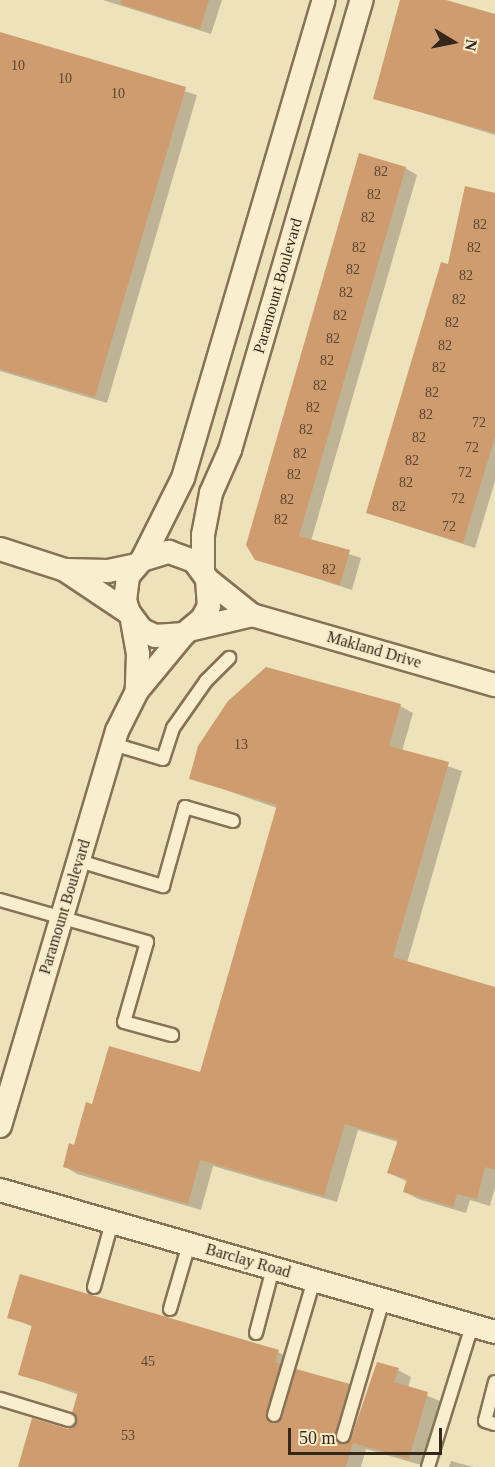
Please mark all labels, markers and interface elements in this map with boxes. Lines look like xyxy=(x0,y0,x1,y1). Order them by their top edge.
north arrow xyxy=(423,12,483,72)
text: N xyxy=(462,38,481,52)
house number: 10 xyxy=(11,58,25,74)
house number: 10 xyxy=(58,71,72,87)
house number: 10 xyxy=(111,86,125,102)
house number: 82 xyxy=(374,164,388,180)
house number: 82 xyxy=(367,187,381,203)
house number: 82 xyxy=(361,210,375,226)
street label: Paramount Boulevard xyxy=(249,216,307,356)
house number: 82 xyxy=(473,217,487,233)
house number: 82 xyxy=(352,240,366,256)
house number: 82 xyxy=(467,240,481,256)
house number: 82 xyxy=(346,262,360,278)
house number: 82 xyxy=(459,268,473,284)
house number: 82 xyxy=(339,285,353,301)
house number: 82 xyxy=(452,292,466,308)
house number: 82 xyxy=(333,308,347,324)
house number: 82 xyxy=(445,315,459,331)
house number: 82 xyxy=(326,331,340,347)
house number: 82 xyxy=(438,338,452,354)
house number: 82 xyxy=(320,353,334,369)
house number: 82 xyxy=(432,360,446,376)
house number: 82 xyxy=(313,378,327,394)
house number: 82 xyxy=(425,385,439,401)
house number: 82 xyxy=(306,400,320,416)
house number: 82 xyxy=(419,407,433,423)
house number: 72 xyxy=(472,415,486,431)
house number: 82 xyxy=(299,422,313,438)
house number: 82 xyxy=(412,430,426,446)
house number: 72 xyxy=(465,440,479,456)
house number: 82 xyxy=(293,446,307,462)
house number: 82 xyxy=(405,453,419,469)
house number: 72 xyxy=(458,465,472,481)
house number: 82 xyxy=(287,467,301,483)
house number: 82 xyxy=(399,475,413,491)
house number: 72 xyxy=(451,491,465,507)
house number: 82 xyxy=(280,492,294,508)
house number: 82 xyxy=(392,499,406,515)
house number: 82 xyxy=(274,512,288,528)
house number: 72 xyxy=(442,519,456,535)
house number: 82 xyxy=(322,562,336,578)
street label: Makland Drive xyxy=(325,627,423,673)
house number: 13 xyxy=(234,737,248,753)
street label: Paramount Boulevard xyxy=(35,837,95,977)
street label: Barclay Road xyxy=(203,1240,293,1282)
house number: 45 xyxy=(141,1354,155,1370)
scale bar xyxy=(291,1416,446,1454)
house number: 53 xyxy=(121,1428,135,1444)
text: 50 m xyxy=(299,1428,336,1448)

